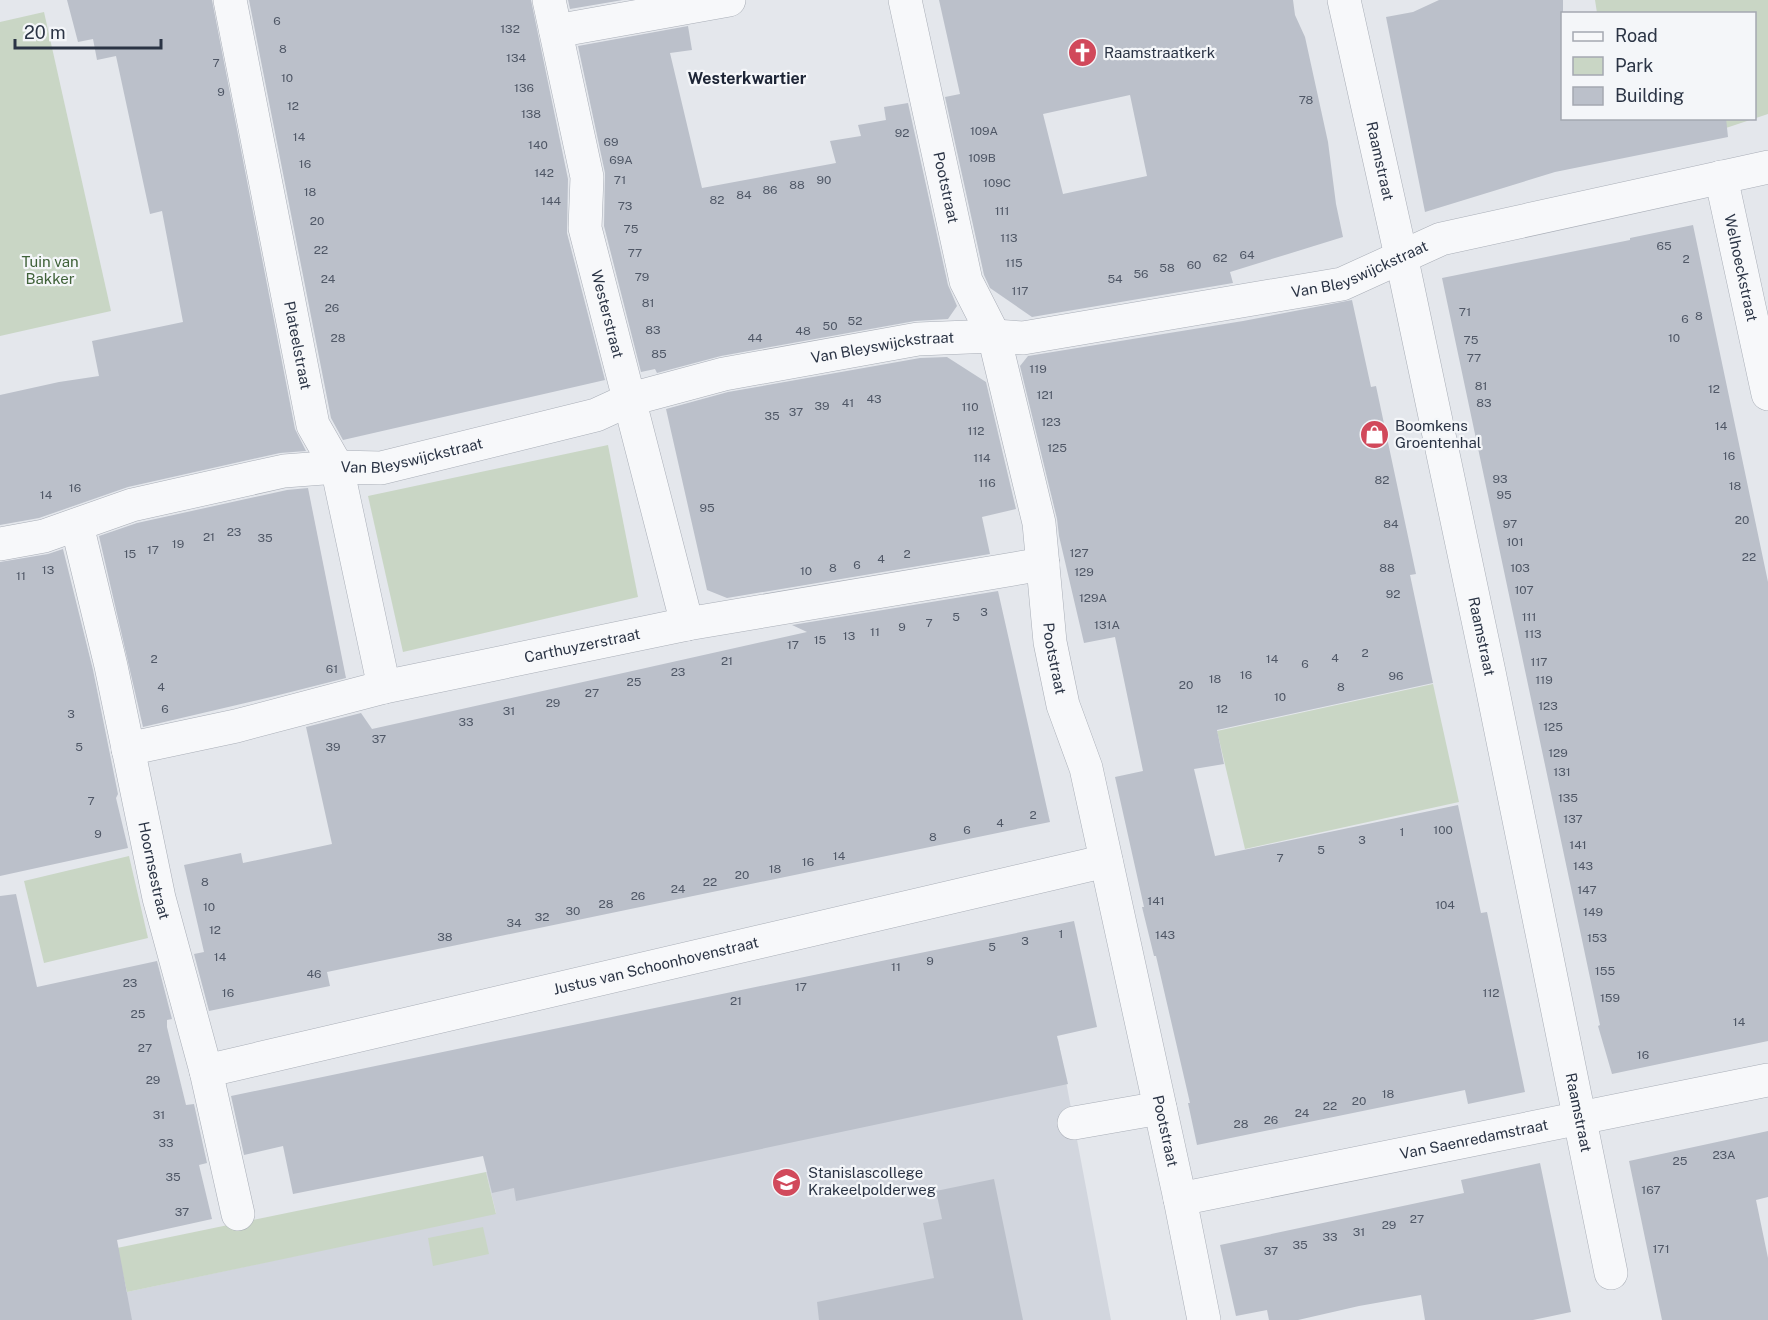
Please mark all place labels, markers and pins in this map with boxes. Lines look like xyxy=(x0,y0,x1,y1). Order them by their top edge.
church icon: Raamstraatkerk xyxy=(1067,37,1099,69)
place label: Raamstraatkerk xyxy=(1104,44,1215,61)
place label: Boomkens Groentenhal xyxy=(1395,417,1481,451)
shop icon: Boomkens Groentenhal xyxy=(1358,419,1390,451)
place label: Stanislascollege Krakeelpolderweg xyxy=(808,1164,936,1198)
school or university icon: Stanislascollege Krakeelpolderweg xyxy=(771,1166,803,1198)

